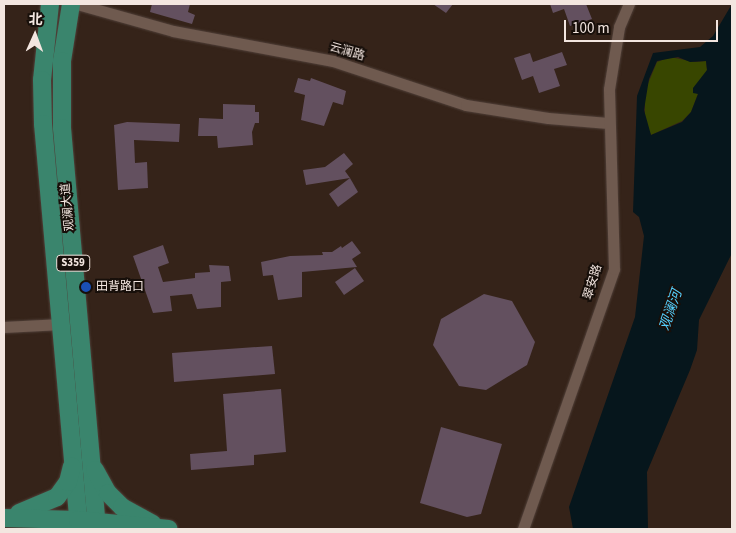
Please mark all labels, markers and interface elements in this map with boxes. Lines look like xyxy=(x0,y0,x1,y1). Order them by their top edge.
north arrow xyxy=(10,10,60,60)
text: 北 xyxy=(28,10,43,30)
scale bar xyxy=(566,10,720,42)
text: 100 m xyxy=(572,18,610,39)
street label: 云澜路 xyxy=(328,40,366,64)
street label: 观澜大道 xyxy=(59,182,77,232)
road number: S359 xyxy=(56,254,90,272)
street label: 翠安路 xyxy=(581,263,605,301)
place label: 田背路口 xyxy=(96,280,144,294)
marker: 田背路口 xyxy=(80,281,92,293)
water label: 观澜河 xyxy=(656,287,686,333)

